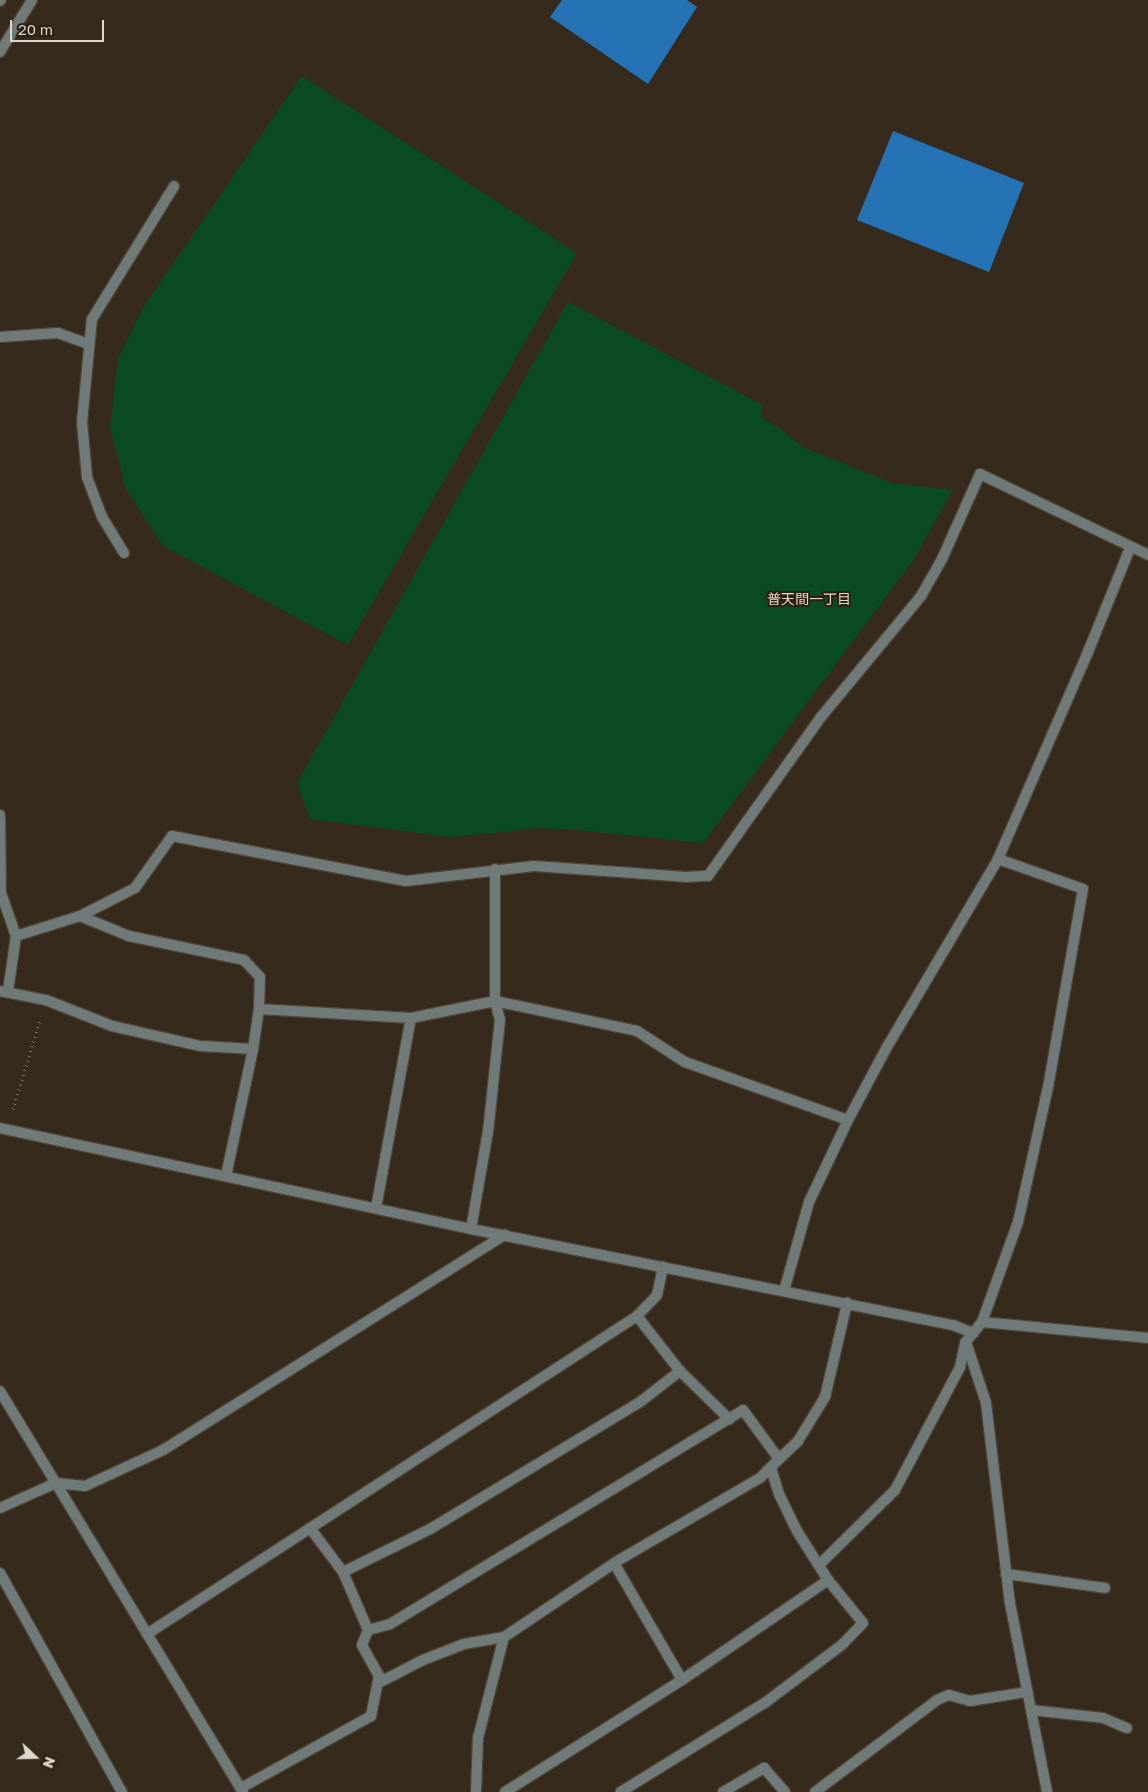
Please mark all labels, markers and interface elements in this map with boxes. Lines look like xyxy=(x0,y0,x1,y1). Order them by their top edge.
scale bar xyxy=(12,10,106,42)
text: 20 m xyxy=(18,20,53,38)
district label: 普天間一丁目 xyxy=(767,591,851,607)
north arrow xyxy=(10,1732,60,1782)
text: N xyxy=(40,1755,59,1771)

